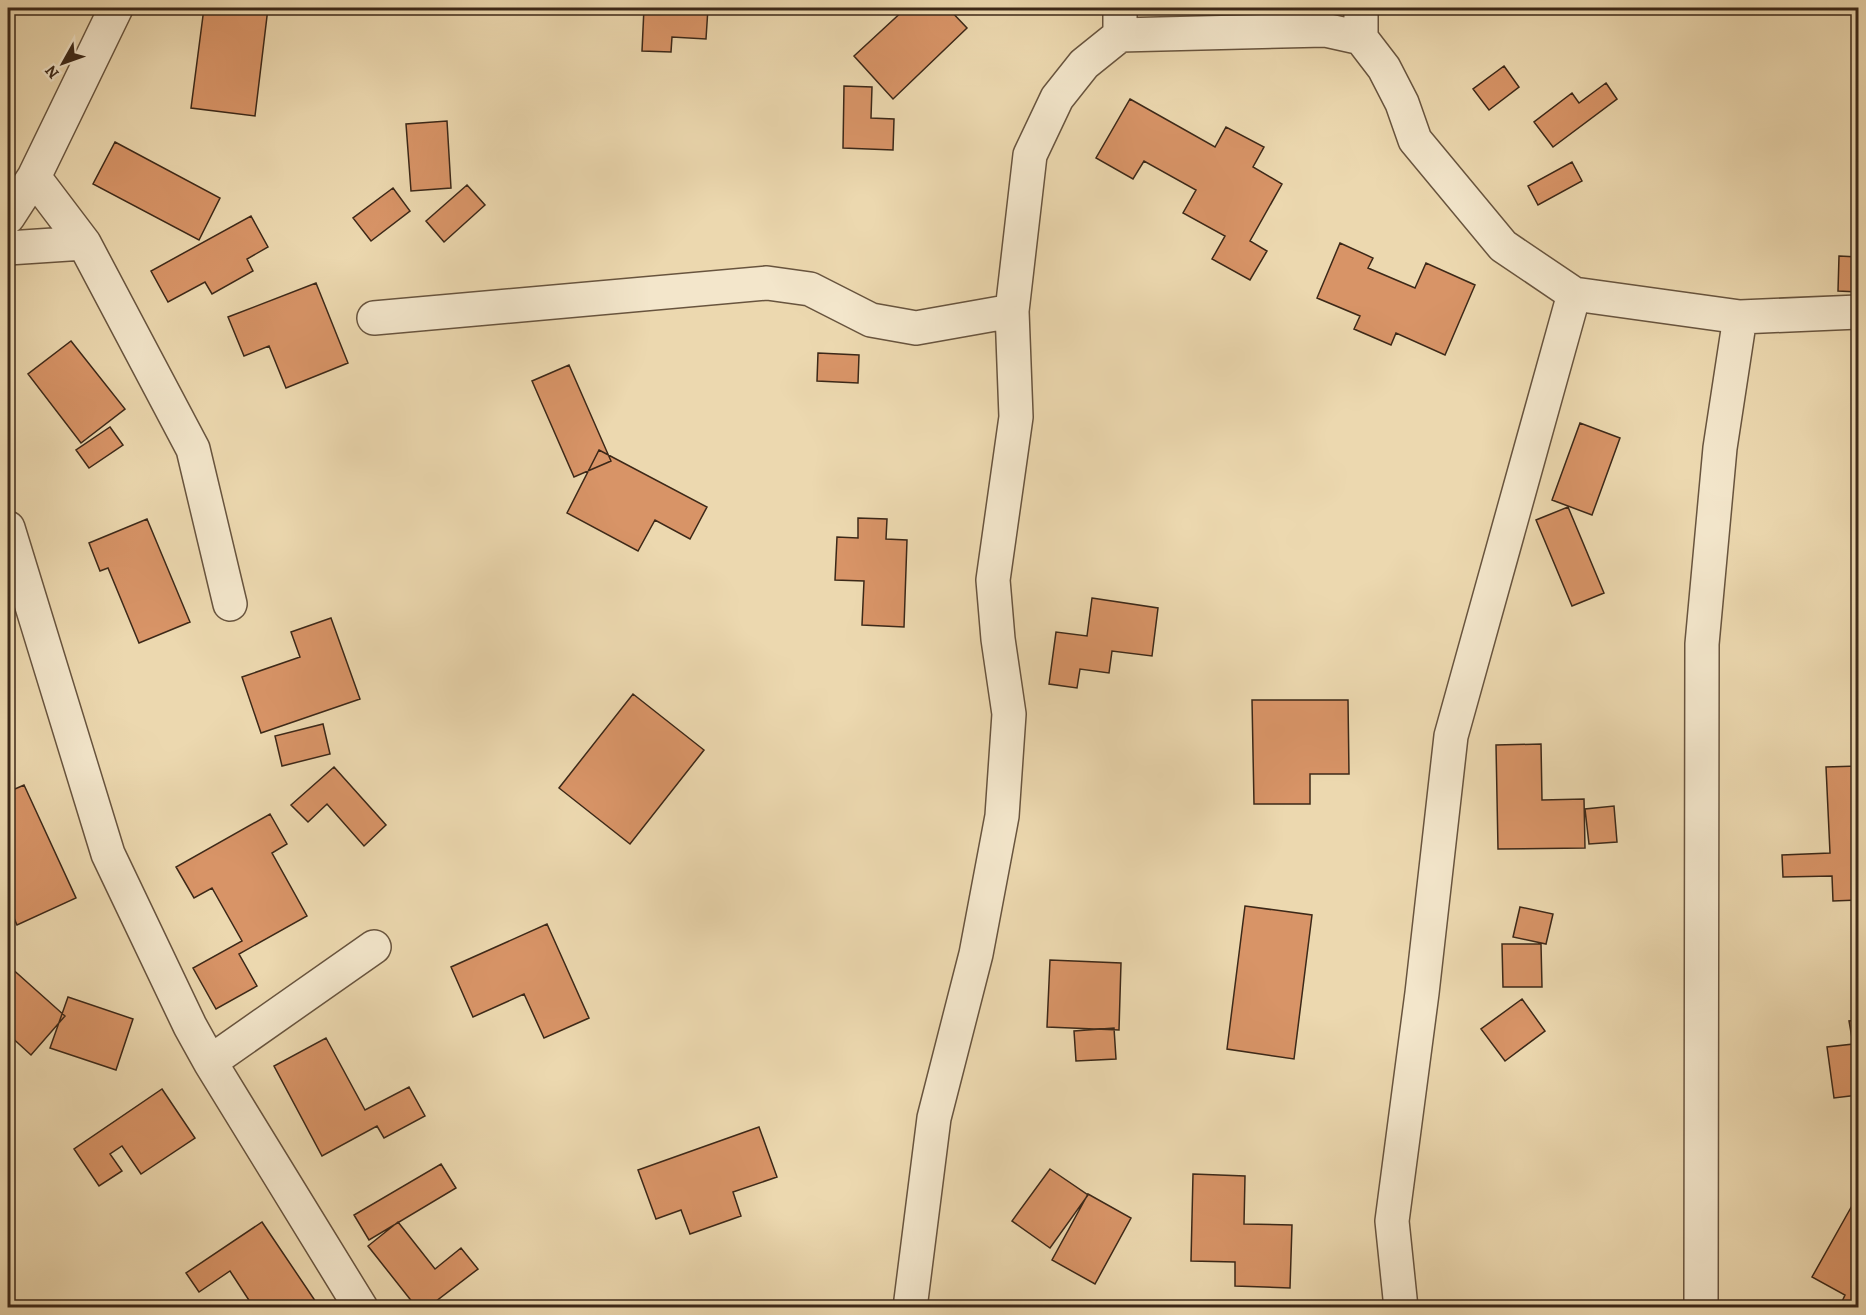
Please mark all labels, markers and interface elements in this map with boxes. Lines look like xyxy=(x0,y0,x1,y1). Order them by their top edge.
north arrow xyxy=(33,33,93,93)
text: N xyxy=(40,60,64,84)

